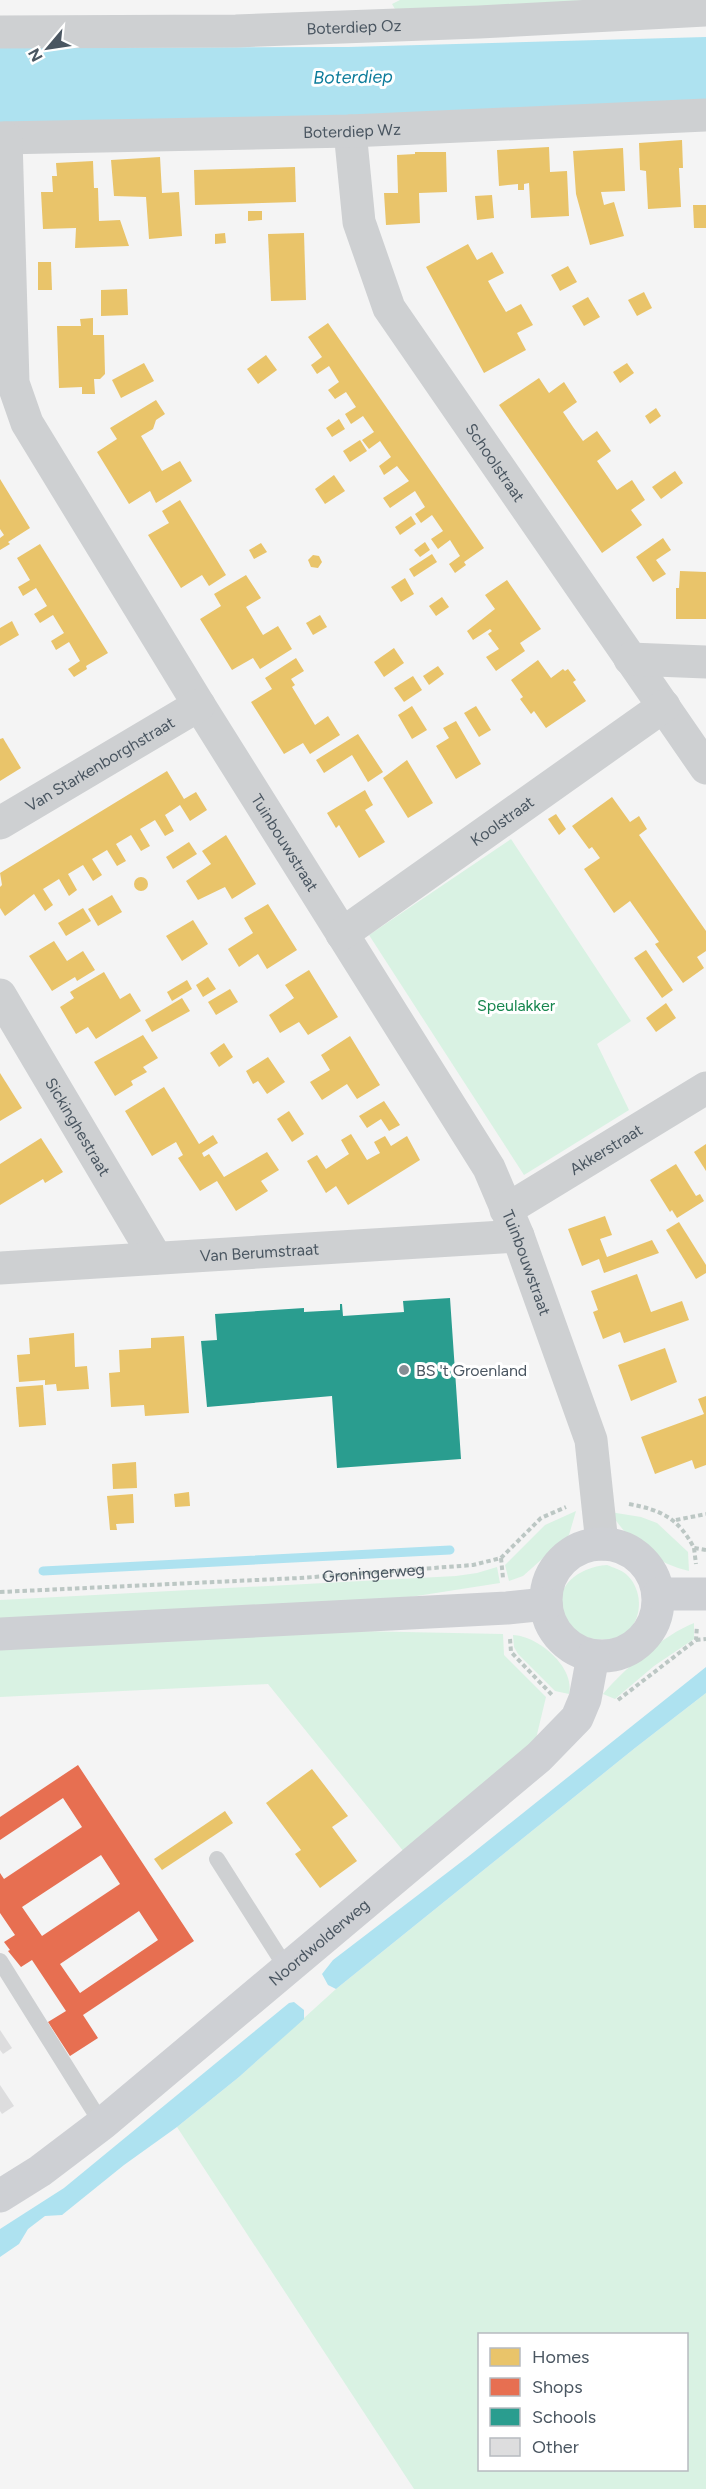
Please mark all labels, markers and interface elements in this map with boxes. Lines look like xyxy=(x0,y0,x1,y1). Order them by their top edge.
street label: Boterdiep Oz xyxy=(306,15,402,38)
north arrow xyxy=(18,18,78,78)
text: N xyxy=(24,45,47,65)
water label: Boterdiep xyxy=(313,65,393,89)
street label: Boterdiep Wz xyxy=(303,119,401,141)
street label: Schoolstraat xyxy=(462,420,529,505)
street label: Van Starkenborghstraat xyxy=(22,712,178,815)
street label: Tuinbouwstraat xyxy=(248,790,323,895)
street label: Koolstraat xyxy=(467,792,537,850)
park label: Speulakker xyxy=(477,996,556,1015)
street label: Sickinghestraat xyxy=(42,1074,115,1179)
street label: Akkerstraat xyxy=(566,1120,646,1178)
street label: Tuinbouwstraat xyxy=(498,1207,555,1318)
street label: Van Berumstraat xyxy=(199,1239,320,1265)
place label: BS 't Groenland xyxy=(416,1361,527,1380)
marker: BS 't Groenland xyxy=(397,1363,411,1377)
street label: Groningerweg xyxy=(322,1559,425,1586)
street label: Noordwolderweg xyxy=(265,1895,373,1989)
legend xyxy=(478,2333,688,2471)
text: Homes xyxy=(532,2346,590,2368)
text: Shops xyxy=(532,2376,583,2398)
text: Schools xyxy=(532,2406,596,2428)
text: Other xyxy=(532,2436,579,2458)

